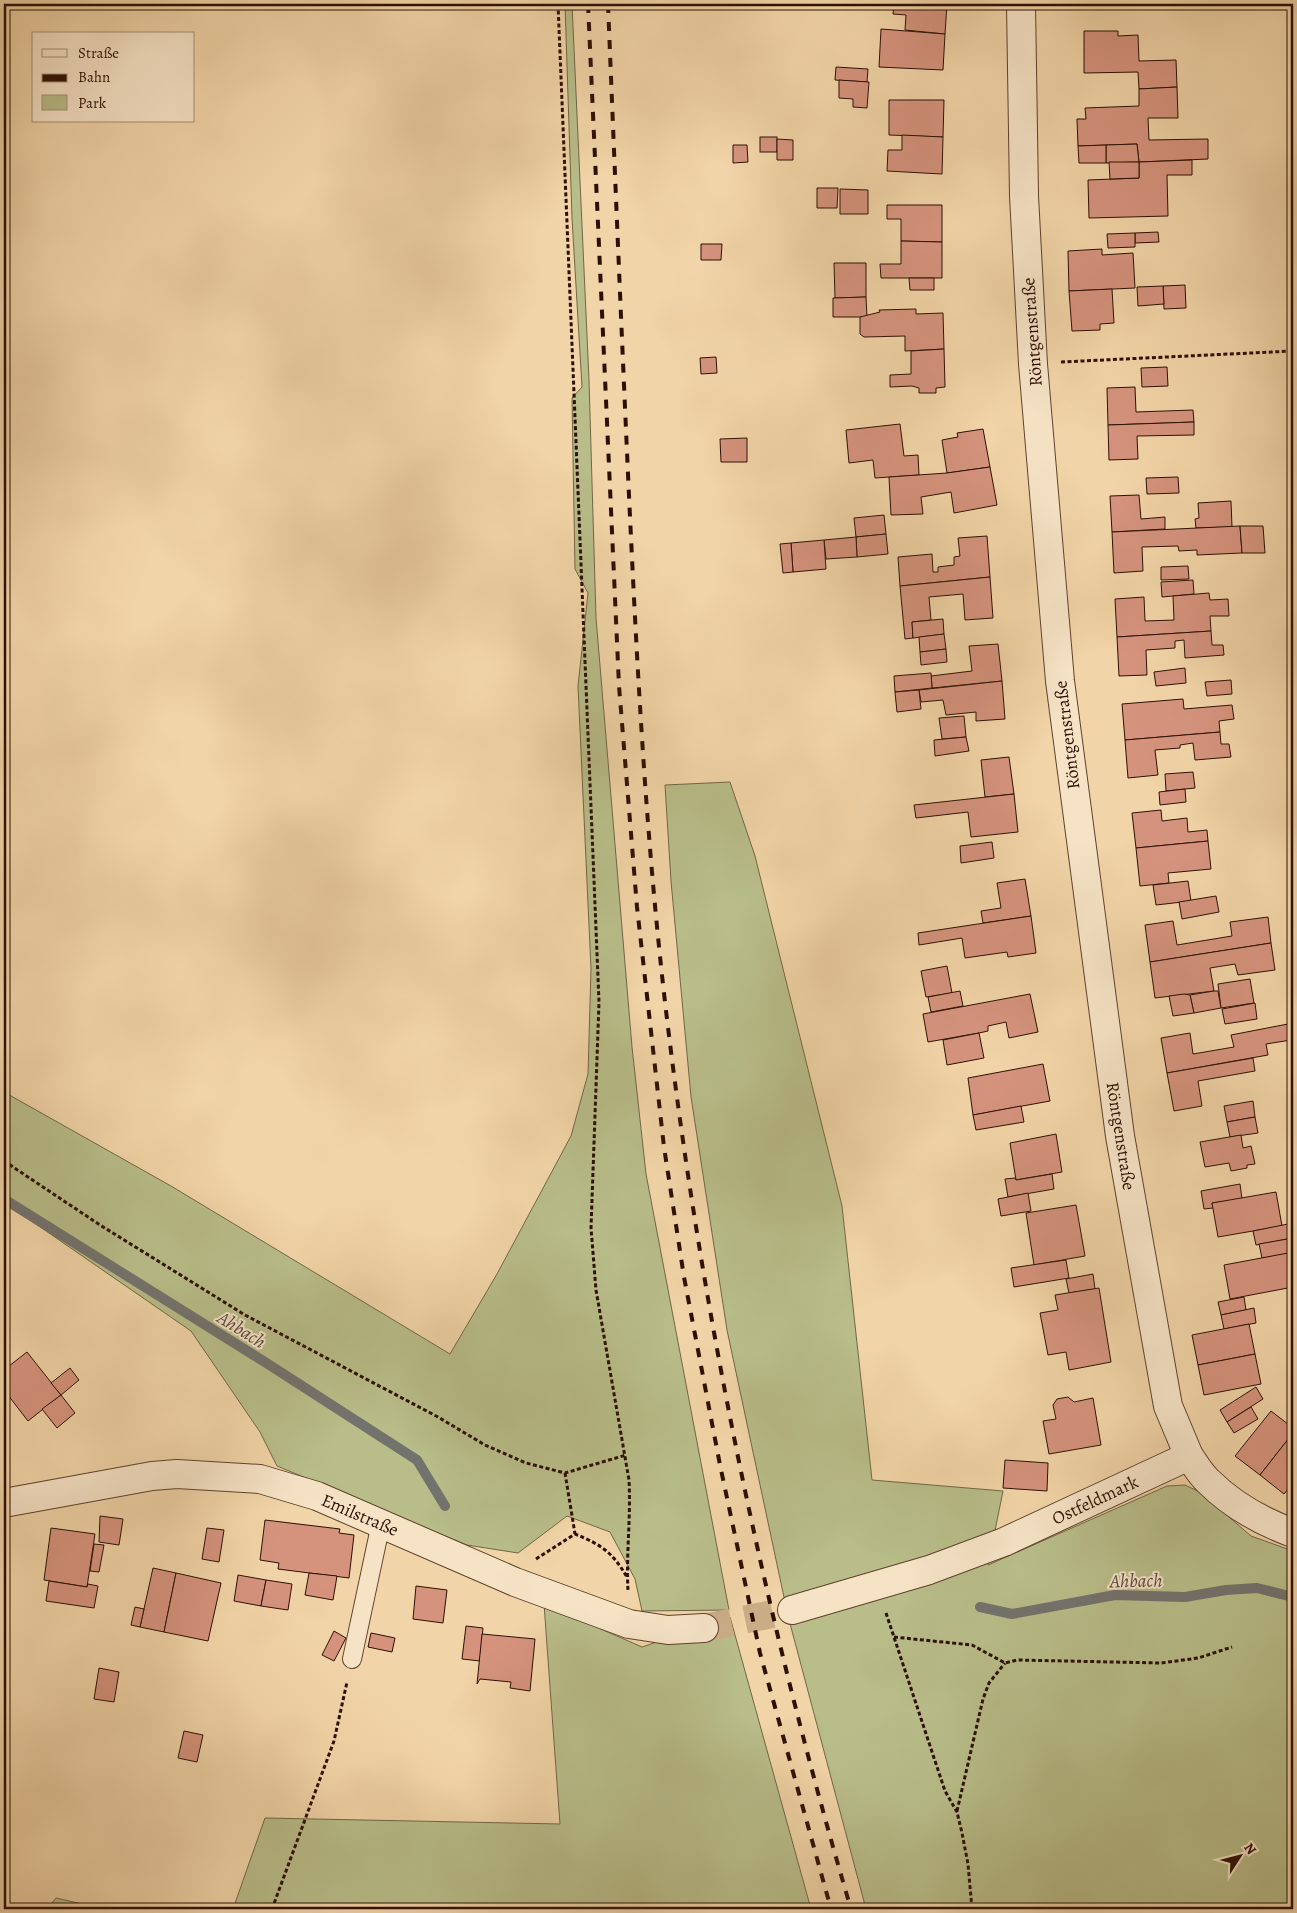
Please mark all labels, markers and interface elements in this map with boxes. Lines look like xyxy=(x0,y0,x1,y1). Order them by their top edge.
legend xyxy=(32,32,195,122)
text: Straße xyxy=(78,43,119,63)
text: Bahn xyxy=(78,67,110,87)
text: Park xyxy=(78,93,107,113)
street label: Röntgenstraße xyxy=(1016,277,1048,387)
street label: Röntgenstraße xyxy=(1048,679,1086,791)
street label: Röntgenstraße xyxy=(1101,1080,1141,1192)
water label: Ahbach xyxy=(211,1304,271,1355)
street label: Ostfeldmark xyxy=(1048,1470,1142,1530)
street label: Emilstraße xyxy=(318,1488,402,1542)
water label: Ahbach xyxy=(1108,1568,1163,1594)
north arrow xyxy=(1214,1830,1264,1880)
text: N xyxy=(1239,1839,1261,1858)

